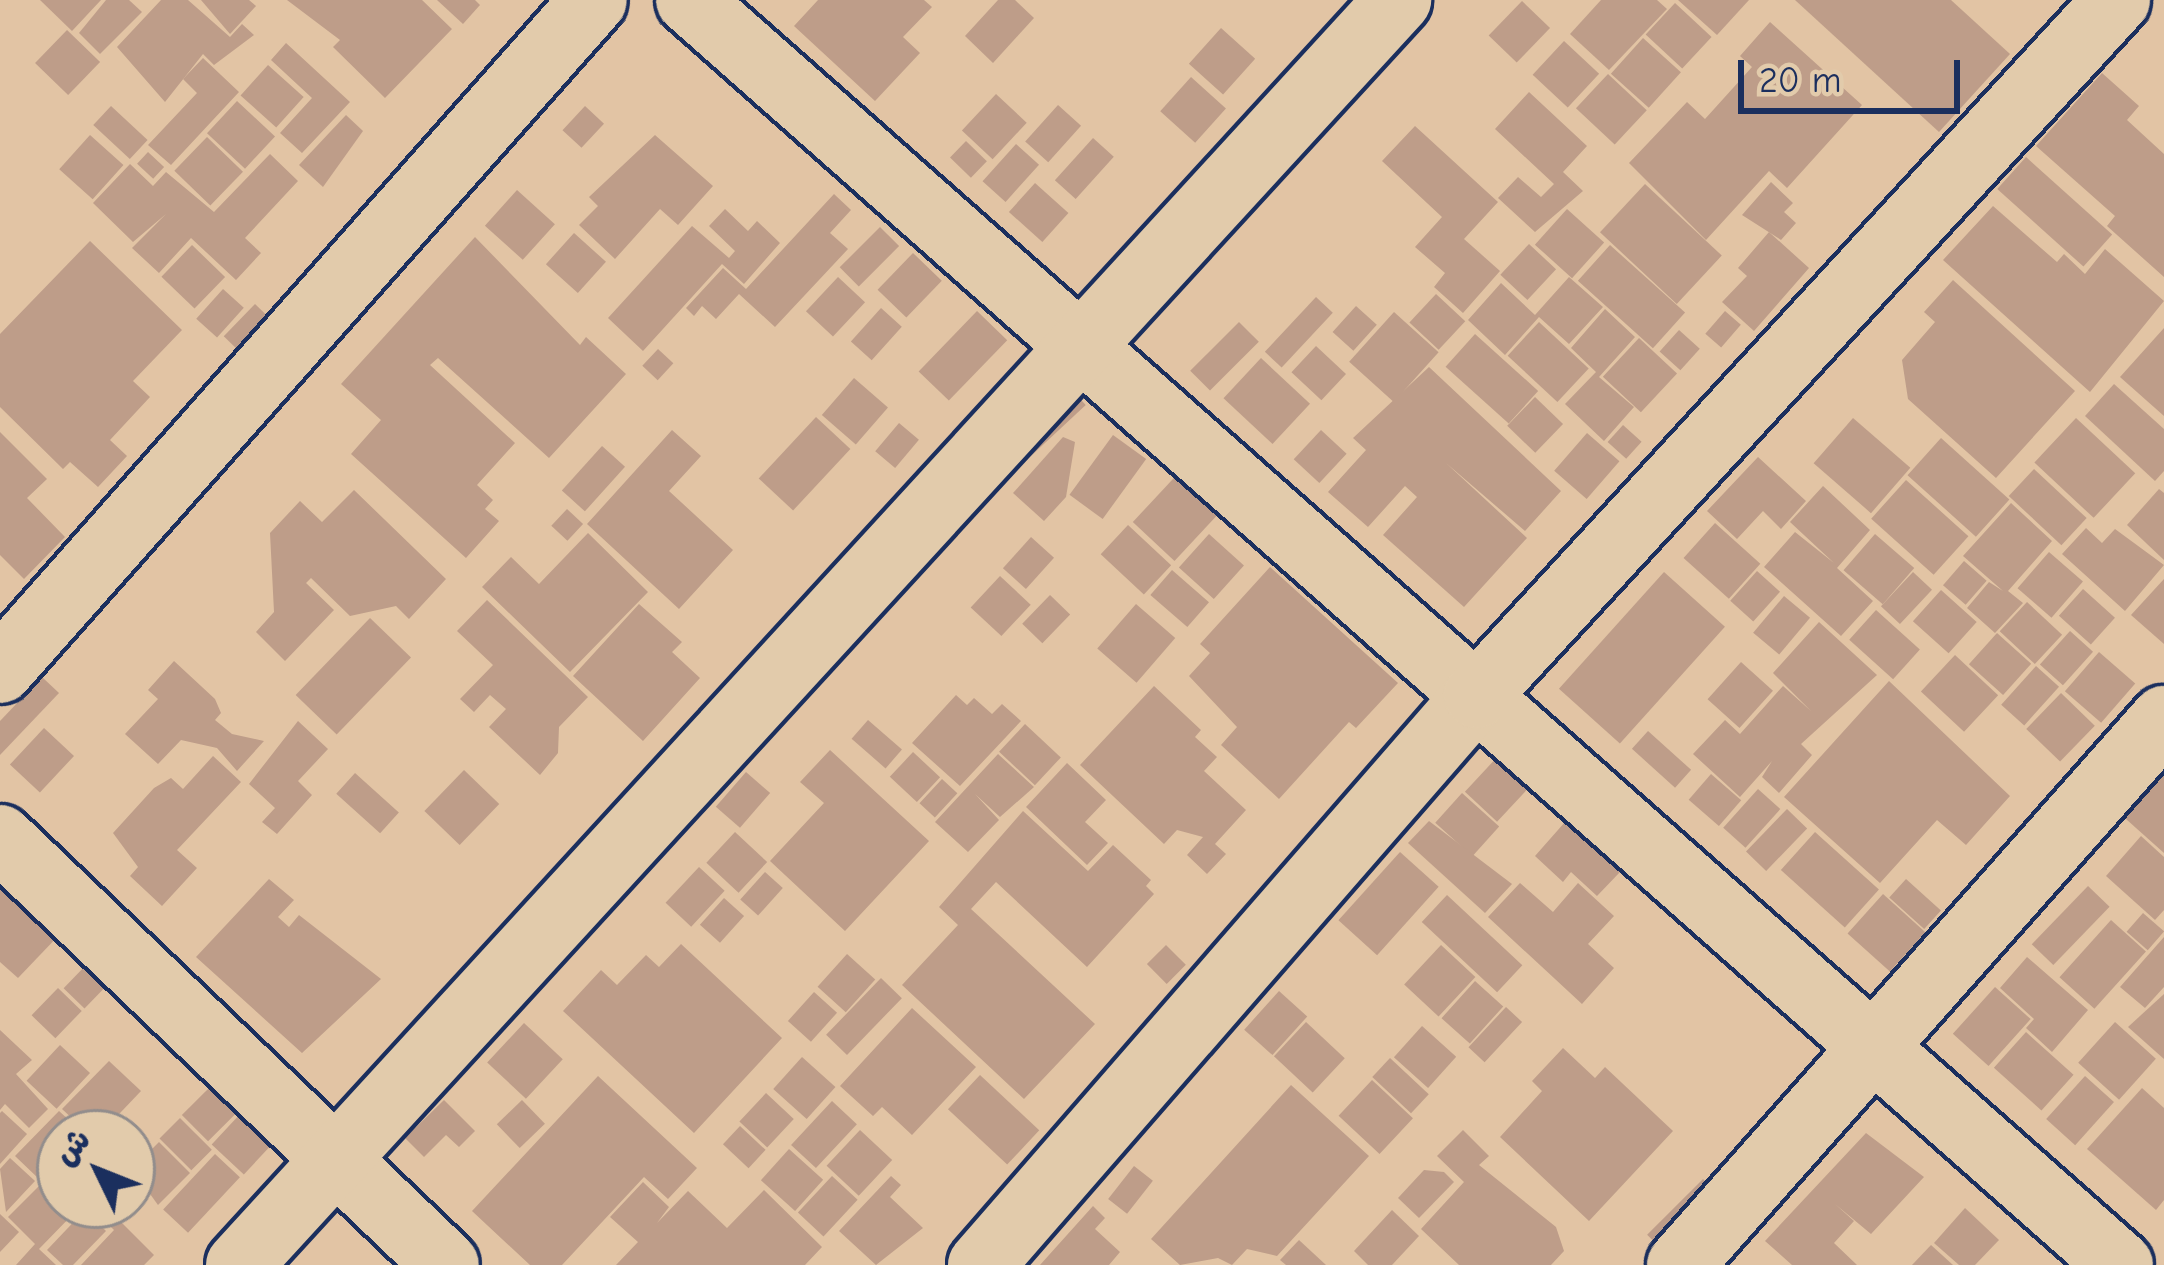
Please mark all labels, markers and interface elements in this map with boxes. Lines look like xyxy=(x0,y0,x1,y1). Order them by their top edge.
scale bar xyxy=(1744,36,1966,110)
text: 20 m xyxy=(1759,60,1842,101)
north arrow xyxy=(36,1109,156,1229)
text: ش xyxy=(46,1120,98,1173)

